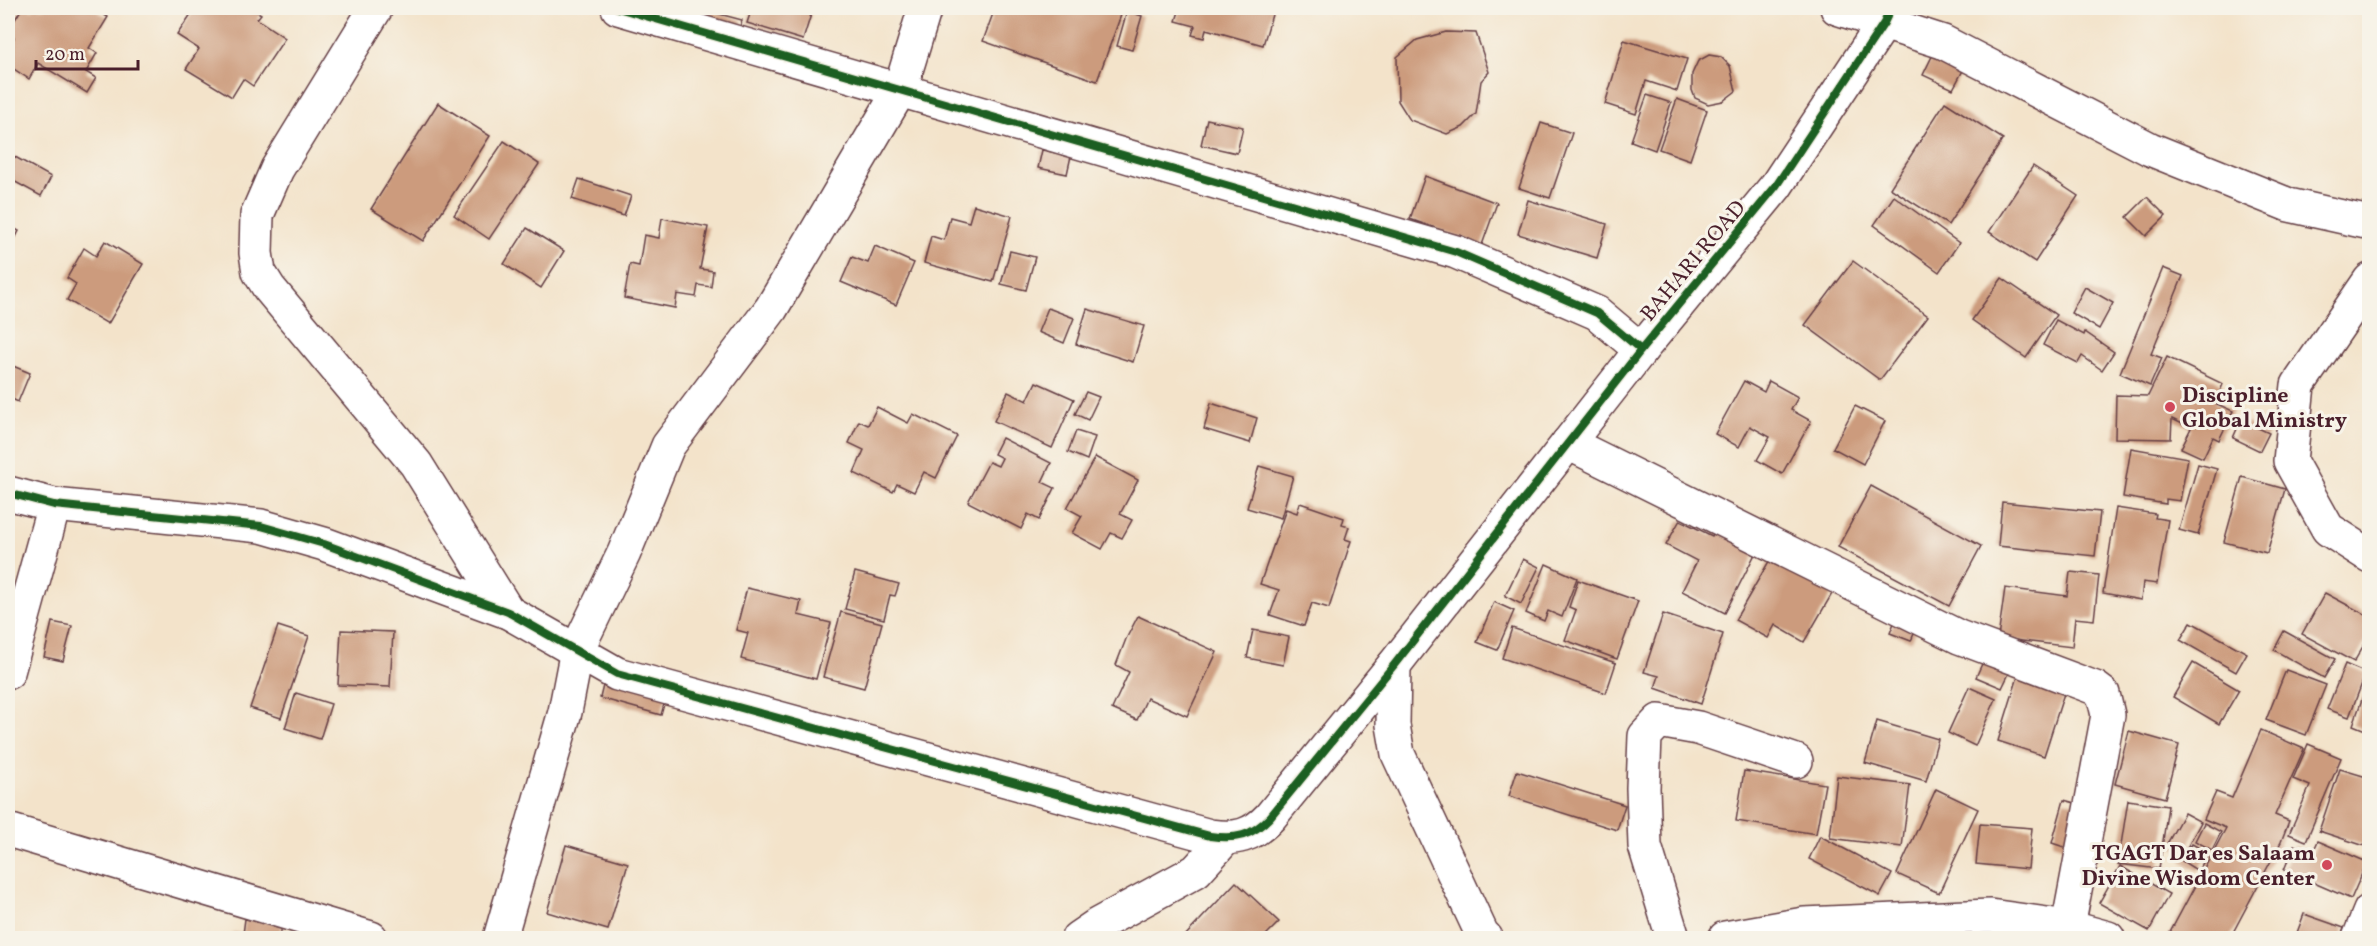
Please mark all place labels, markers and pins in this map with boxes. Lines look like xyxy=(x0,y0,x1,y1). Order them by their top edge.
place label: Discipline Global Ministry xyxy=(2182,381,2348,437)
marker: Discipline Global Ministry xyxy=(2163,400,2177,414)
place label: TGAGT Dar es Salaam Divine Wisdom Center xyxy=(2081,839,2316,895)
marker: TGAGT Dar es Salaam Divine Wisdom Center xyxy=(2320,858,2334,872)

